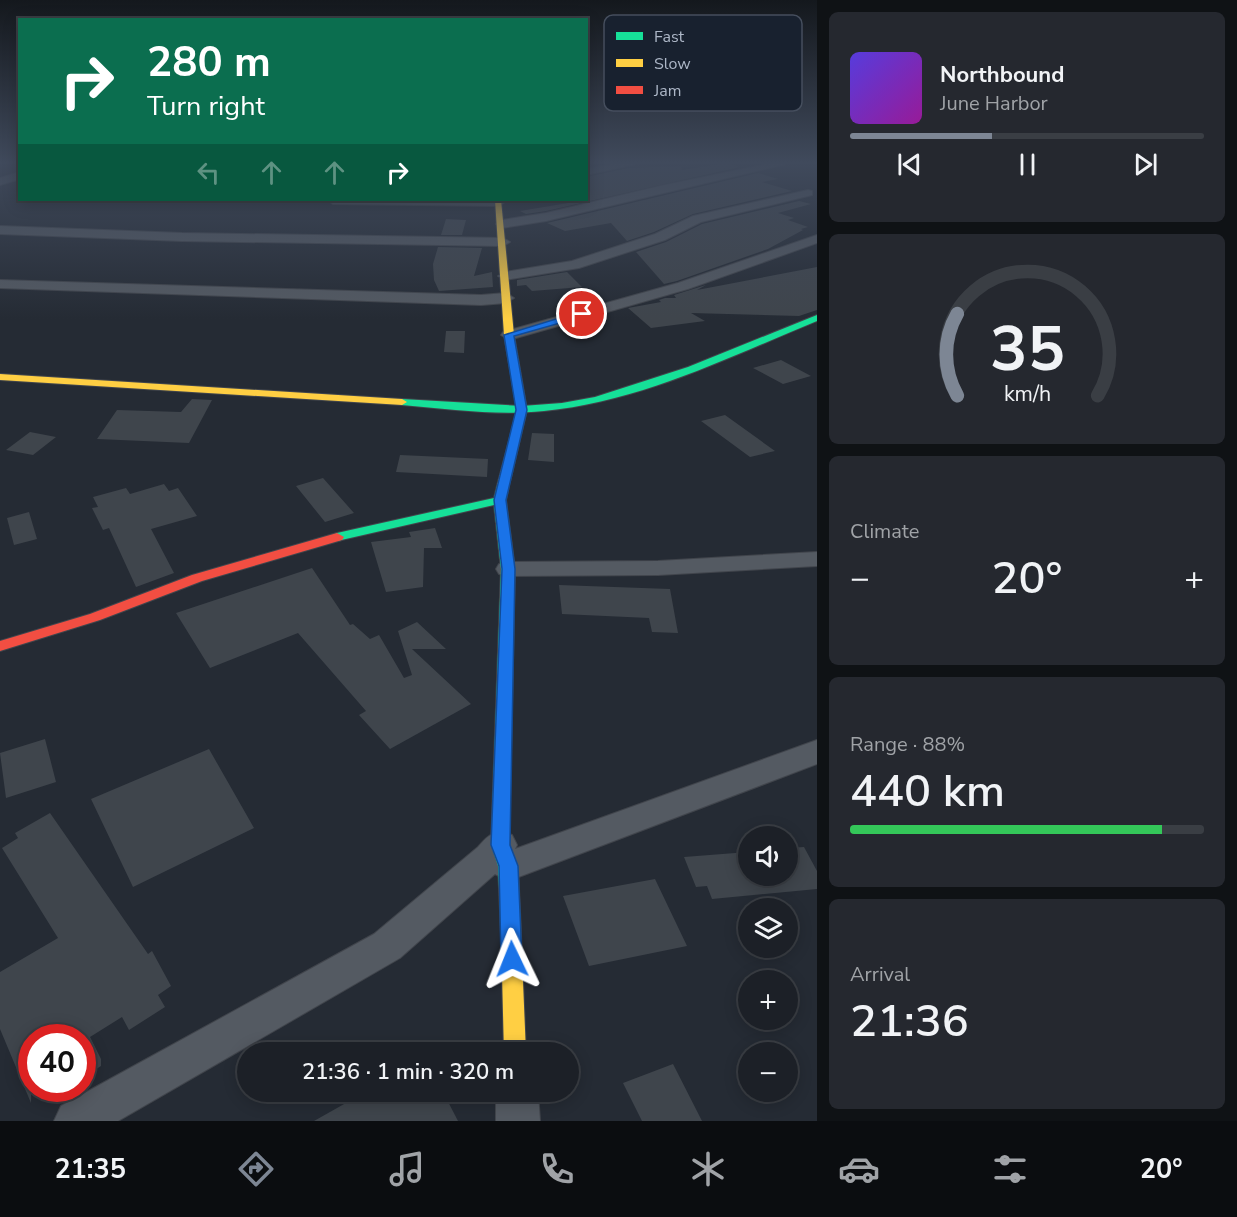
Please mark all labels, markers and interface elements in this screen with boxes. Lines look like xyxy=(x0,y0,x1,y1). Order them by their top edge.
legend xyxy=(604,15,802,111)
text: Fast xyxy=(654,26,685,48)
text: 280 m xyxy=(147,34,271,91)
icon: right xyxy=(48,42,126,120)
text: Slow xyxy=(654,53,691,75)
text: Northbound xyxy=(940,60,1064,90)
text: Jam xyxy=(653,80,681,102)
text: Turn right xyxy=(147,88,265,125)
text: June Harbor xyxy=(940,90,1048,117)
icon: previous xyxy=(893,148,926,181)
icon: pause xyxy=(1011,148,1044,181)
icon: next xyxy=(1129,148,1162,181)
icon: left xyxy=(192,156,225,189)
icon: ahead xyxy=(255,156,288,189)
icon: ahead xyxy=(318,156,351,189)
icon: right xyxy=(381,156,414,189)
pin xyxy=(556,288,607,339)
icon: arrive xyxy=(565,297,598,330)
text: 35 xyxy=(990,307,1064,392)
text: km/h xyxy=(1003,379,1051,409)
text: Climate xyxy=(850,518,919,545)
text: 20° xyxy=(992,548,1062,609)
text: − xyxy=(850,556,870,601)
text: + xyxy=(1184,556,1204,601)
text: Range · 88% xyxy=(850,731,965,758)
text: 440 km xyxy=(850,761,1005,822)
map controls xyxy=(738,826,798,1102)
button: sound xyxy=(738,826,798,886)
button: layers xyxy=(738,898,798,958)
position arrow xyxy=(480,927,544,991)
text: Arrival xyxy=(850,961,910,988)
button: + xyxy=(738,970,798,1030)
text: 21:36 xyxy=(850,991,969,1052)
speed limit sign: 40 xyxy=(18,1024,96,1102)
button: − xyxy=(738,1042,798,1102)
text: 21:36 · 1 min · 320 m xyxy=(302,1057,514,1087)
icon: directions xyxy=(235,1148,277,1190)
icon: music xyxy=(386,1148,428,1190)
icon: phone xyxy=(536,1148,578,1190)
icon: climate xyxy=(687,1148,729,1190)
icon: car xyxy=(838,1148,880,1190)
icon: filters xyxy=(989,1148,1031,1190)
text: 21:35 xyxy=(54,1151,126,1188)
text: 20° xyxy=(1140,1151,1182,1188)

